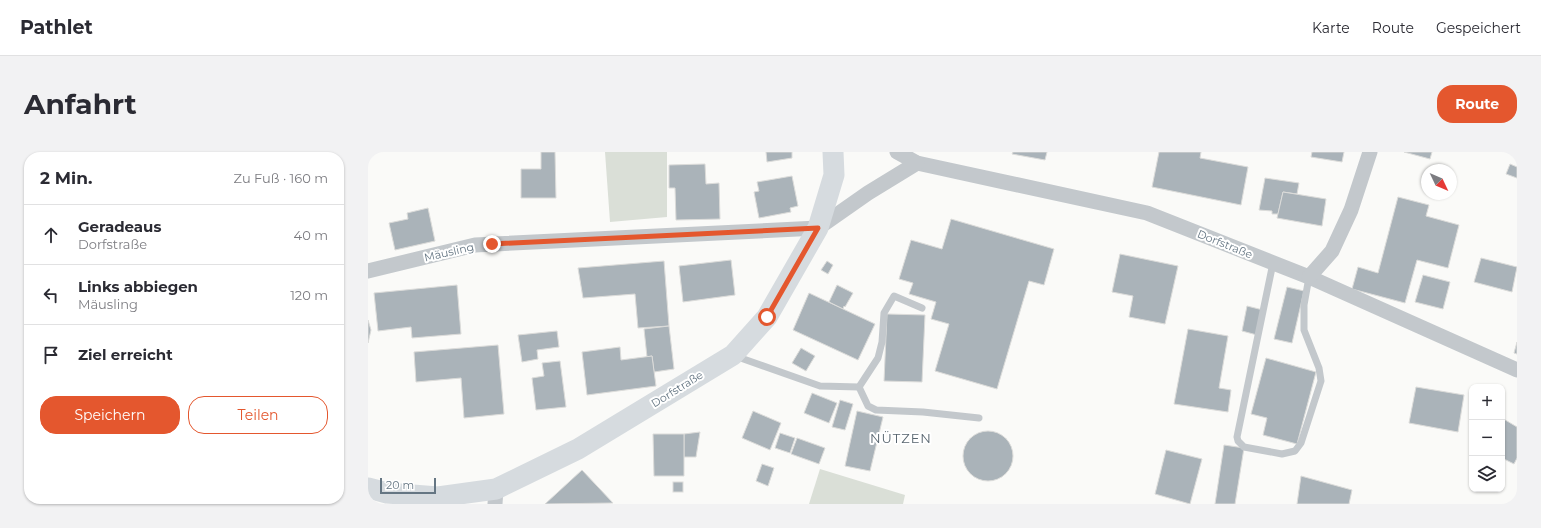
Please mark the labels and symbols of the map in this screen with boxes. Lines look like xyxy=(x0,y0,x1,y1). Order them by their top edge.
north arrow xyxy=(1421,164,1457,200)
street label: Dorfstraße xyxy=(1195,227,1255,262)
route end xyxy=(483,235,501,253)
street label: Mäusling xyxy=(423,239,475,265)
route start xyxy=(758,308,776,326)
street label: Dorfstraße xyxy=(649,367,706,410)
district label: NÜTZEN xyxy=(870,430,932,446)
scale bar xyxy=(380,476,436,495)

